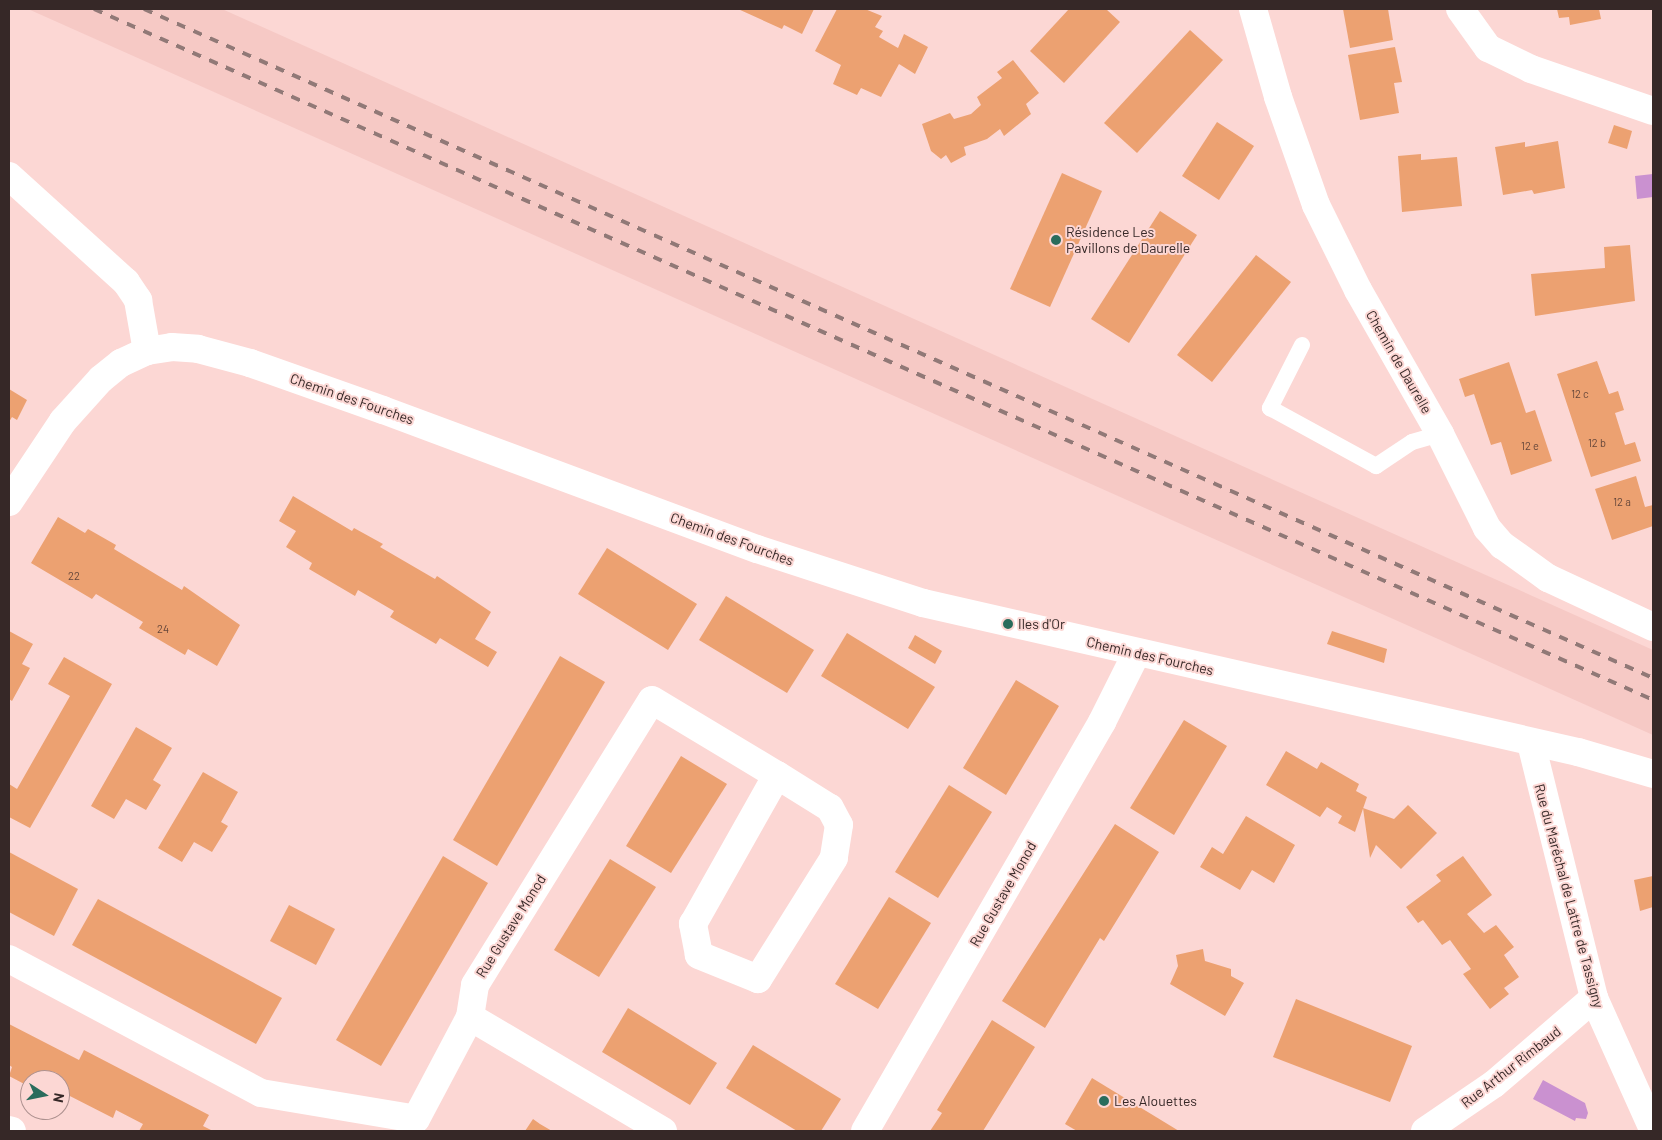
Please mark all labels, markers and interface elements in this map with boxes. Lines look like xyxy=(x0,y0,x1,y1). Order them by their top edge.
place label: Résidence Les Pavillons de Daurelle xyxy=(1066,224,1190,256)
marker: Résidence Les Pavillons de Daurelle xyxy=(1050,234,1062,246)
street label: Chemin de Daurelle xyxy=(1363,307,1435,417)
street label: Chemin des Fourches xyxy=(288,370,416,428)
house number: 12 c xyxy=(1571,387,1589,401)
house number: 12 b xyxy=(1588,436,1606,450)
house number: 12 e xyxy=(1521,439,1539,453)
house number: 12 a xyxy=(1613,495,1631,509)
street label: Chemin des Fourches xyxy=(668,509,796,569)
house number: 22 xyxy=(68,569,80,583)
place label: Iles d'Or xyxy=(1018,616,1065,632)
marker: Iles d'Or xyxy=(1002,618,1014,630)
house number: 24 xyxy=(157,622,169,636)
street label: Chemin des Fourches xyxy=(1085,633,1215,679)
street label: Rue du Maréchal de Lattre de Tassigny xyxy=(1531,782,1607,1010)
street label: Rue Gustave Monod xyxy=(966,839,1040,949)
street label: Rue Gustave Monod xyxy=(473,871,549,981)
street label: Rue Arthur Rimbaud xyxy=(1458,1023,1564,1111)
north arrow xyxy=(20,1070,70,1120)
text: N xyxy=(50,1092,68,1104)
place label: Les Alouettes xyxy=(1114,1093,1197,1109)
marker: Les Alouettes xyxy=(1098,1095,1110,1107)

